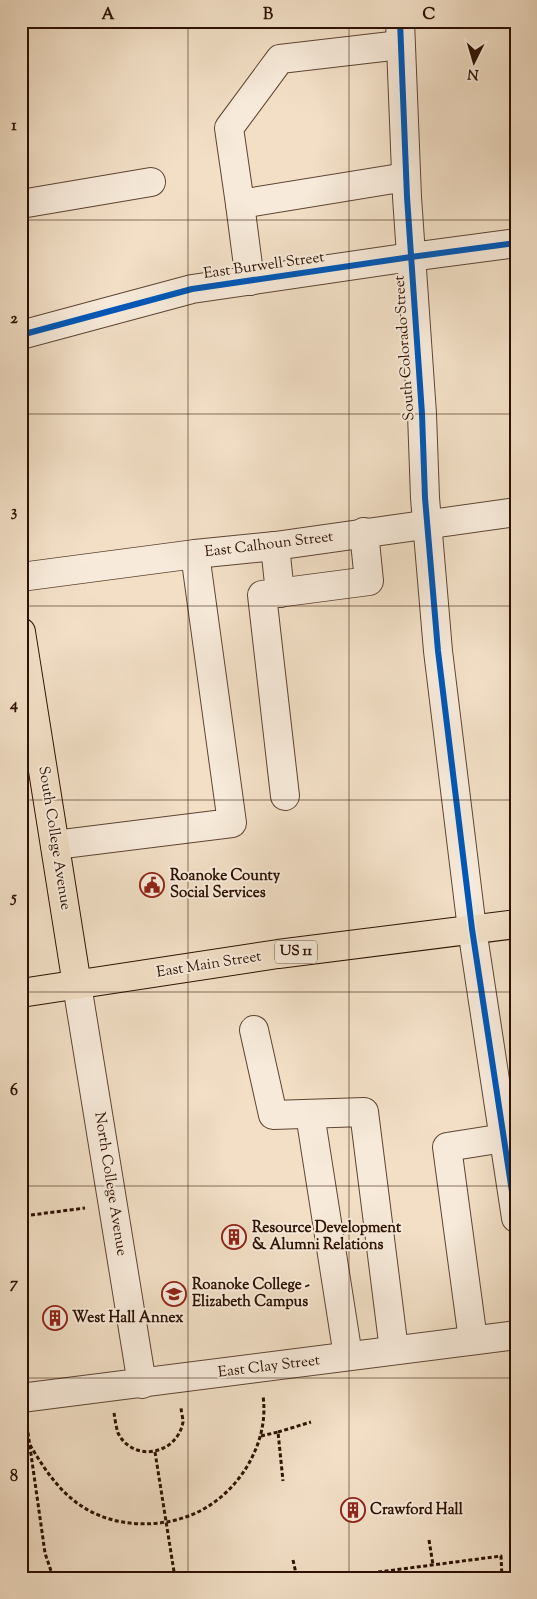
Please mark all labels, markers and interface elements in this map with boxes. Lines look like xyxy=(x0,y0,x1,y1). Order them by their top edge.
text: A xyxy=(102,4,115,27)
text: B xyxy=(263,4,273,27)
text: C xyxy=(423,4,436,27)
north arrow xyxy=(450,38,500,88)
text: N xyxy=(467,63,479,83)
text: 1 xyxy=(11,115,17,138)
street label: East Burwell Street xyxy=(202,247,326,285)
street label: South Colorado Street xyxy=(389,275,421,421)
text: 2 xyxy=(10,308,18,331)
text: 3 xyxy=(11,501,18,524)
street label: East Calhoun Street xyxy=(203,527,335,563)
text: 4 xyxy=(9,694,18,717)
street label: South College Avenue xyxy=(32,765,76,911)
place label: Roanoke County Social Services xyxy=(170,866,281,904)
public building icon: Roanoke County Social Services xyxy=(139,872,165,898)
text: 5 xyxy=(9,887,17,910)
road number: US 11 xyxy=(275,940,317,964)
street label: East Main Street xyxy=(155,946,263,984)
text: 6 xyxy=(10,1080,18,1103)
street label: North College Avenue xyxy=(88,1111,132,1257)
place label: Resource Development & Alumni Relations xyxy=(252,1218,402,1256)
building icon: Resource Development & Alumni Relations xyxy=(221,1224,247,1250)
text: 7 xyxy=(10,1273,19,1296)
place label: Roanoke College - Elizabeth Campus xyxy=(192,1275,310,1313)
school or university icon: Roanoke College - Elizabeth Campus xyxy=(161,1281,187,1307)
building icon: West Hall Annex xyxy=(42,1305,68,1331)
place label: West Hall Annex xyxy=(72,1308,184,1329)
street label: East Clay Street xyxy=(217,1350,321,1384)
text: 8 xyxy=(10,1466,18,1489)
building icon: Crawford Hall xyxy=(340,1497,366,1523)
place label: Crawford Hall xyxy=(370,1500,464,1521)

